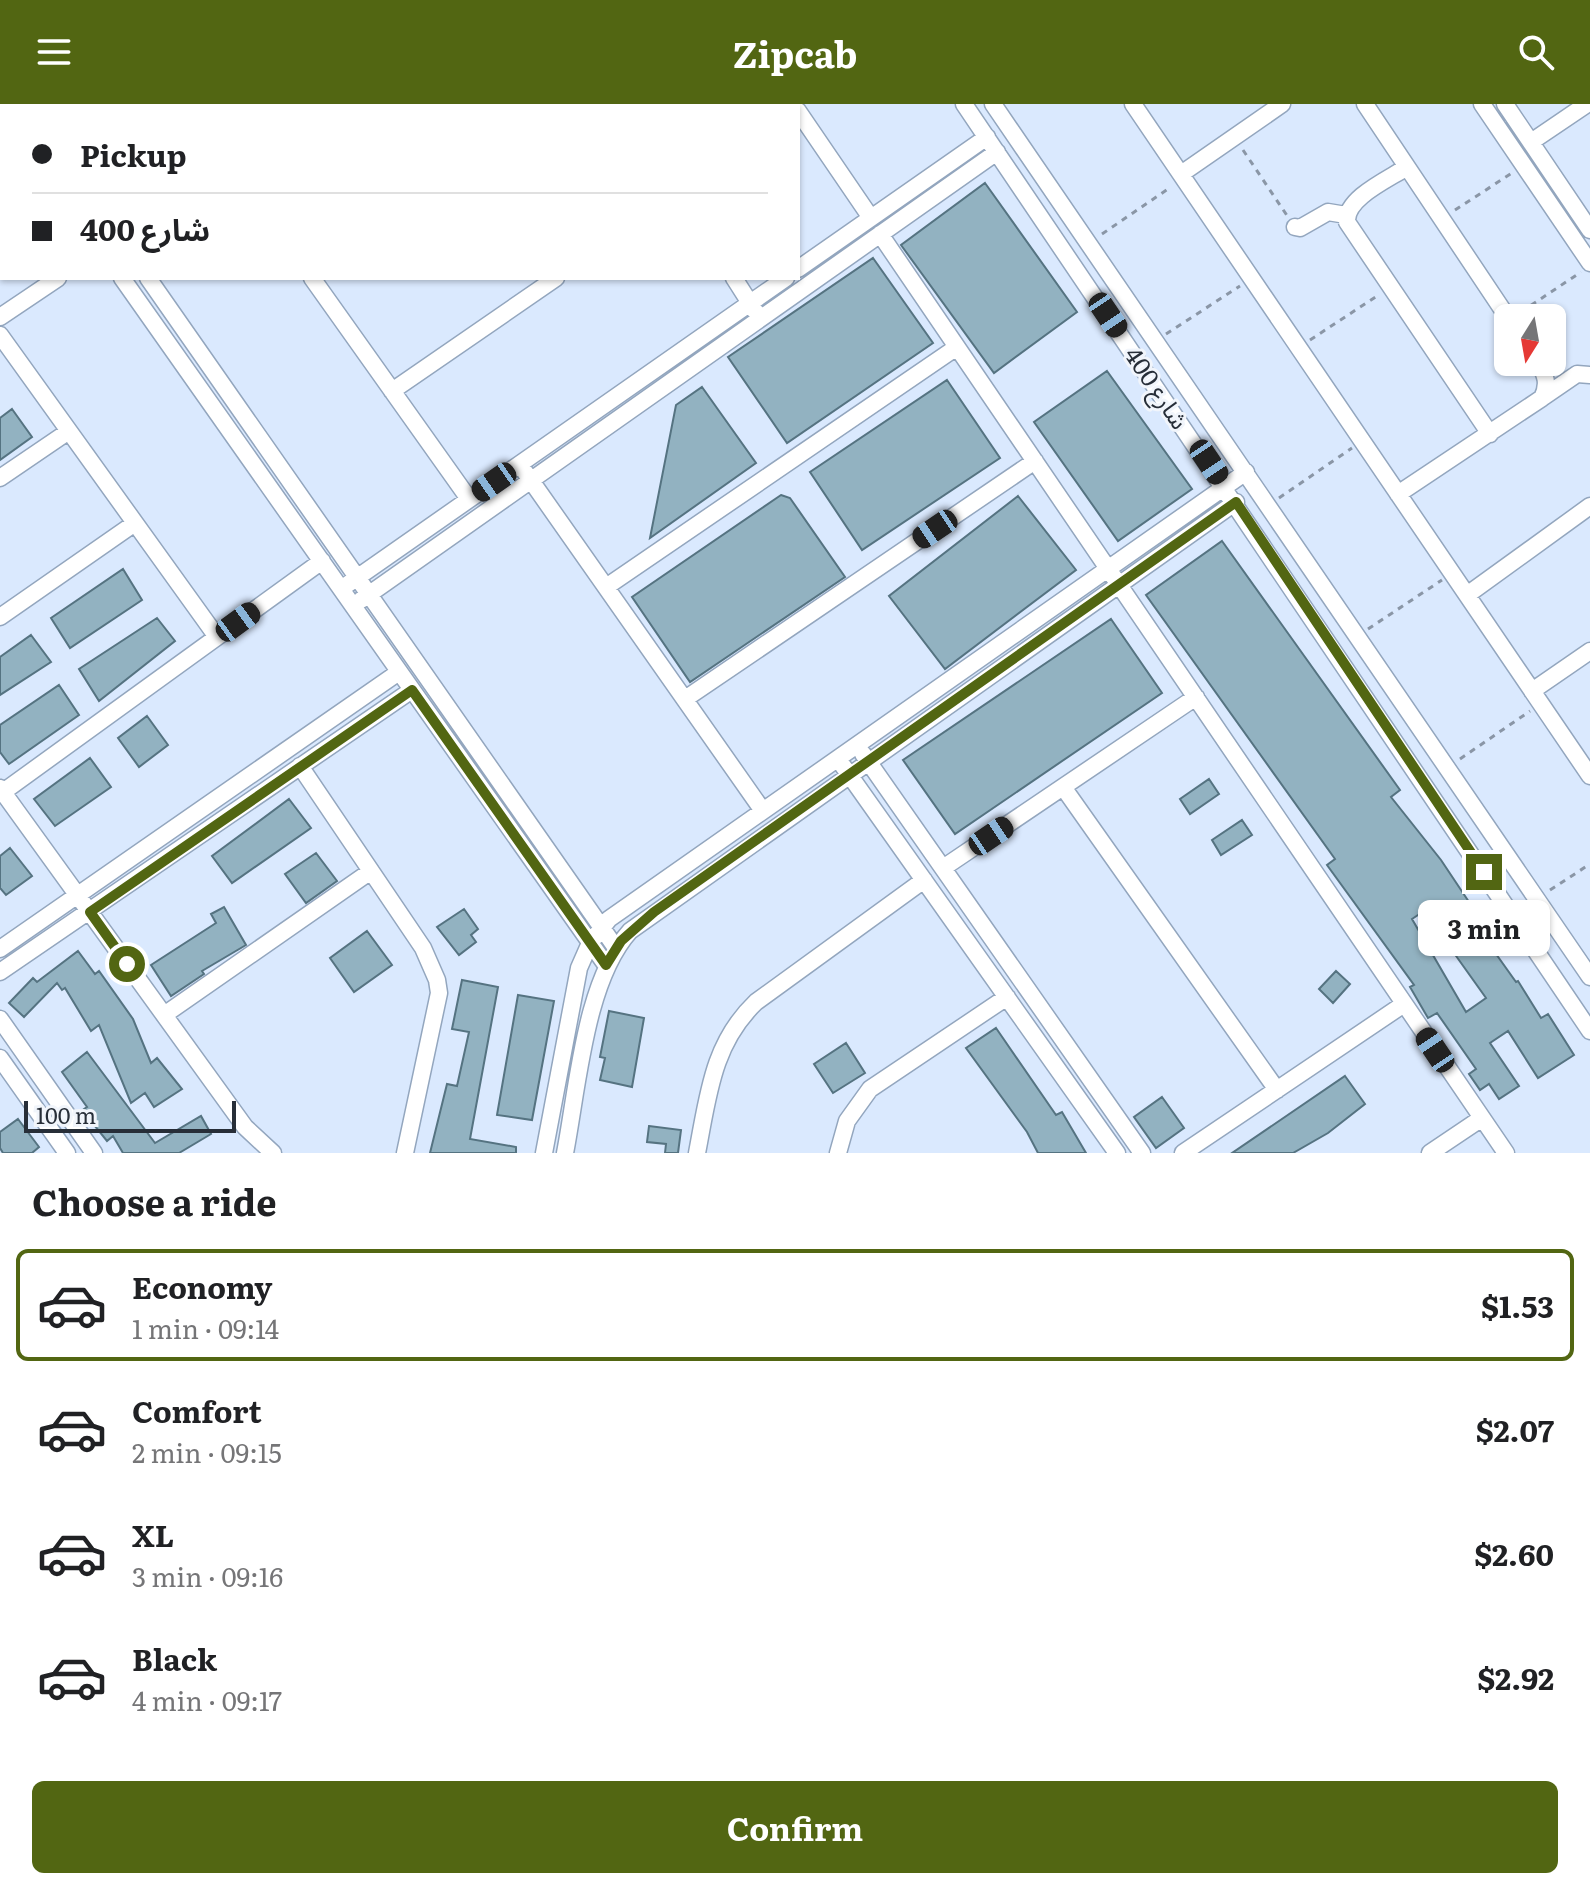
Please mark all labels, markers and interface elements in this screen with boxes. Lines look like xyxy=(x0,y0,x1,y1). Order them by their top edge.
text: Zipcab xyxy=(733,26,857,79)
icon: menu xyxy=(32,30,76,74)
icon: search xyxy=(1514,30,1558,74)
text: Pickup xyxy=(80,132,187,176)
text: شارع 400 xyxy=(80,206,210,250)
car xyxy=(1085,288,1131,342)
north arrow xyxy=(1494,304,1566,376)
map controls xyxy=(1494,304,1566,376)
street label: شارع 400 xyxy=(1116,339,1198,436)
car xyxy=(1186,435,1232,489)
car xyxy=(467,458,521,506)
car xyxy=(908,506,962,552)
car xyxy=(212,598,264,646)
car xyxy=(964,813,1018,859)
route end xyxy=(1466,854,1502,890)
callout: 3 min xyxy=(1418,900,1550,956)
text: 3 min xyxy=(1447,908,1521,947)
route start xyxy=(109,946,145,982)
car xyxy=(1412,1023,1458,1077)
scale bar xyxy=(24,1097,236,1133)
text: 100 m xyxy=(36,1098,96,1131)
text: Choose a ride xyxy=(32,1174,277,1227)
text: Economy xyxy=(132,1264,272,1308)
icon: car xyxy=(36,1269,108,1341)
text: $1.53 xyxy=(1481,1283,1554,1327)
text: 1 min · 09:14 xyxy=(132,1308,279,1347)
text: Comfort xyxy=(132,1388,262,1432)
icon: car xyxy=(36,1393,108,1465)
text: $2.07 xyxy=(1476,1407,1554,1451)
text: 2 min · 09:15 xyxy=(132,1432,282,1471)
text: XL xyxy=(132,1512,174,1556)
icon: car xyxy=(36,1517,108,1589)
text: $2.60 xyxy=(1474,1531,1554,1575)
text: 3 min · 09:16 xyxy=(132,1556,283,1595)
text: Black xyxy=(132,1636,217,1680)
icon: car xyxy=(36,1641,108,1713)
text: $2.92 xyxy=(1477,1655,1554,1699)
text: 4 min · 09:17 xyxy=(132,1680,282,1719)
button: Confirm xyxy=(32,1781,1558,1873)

